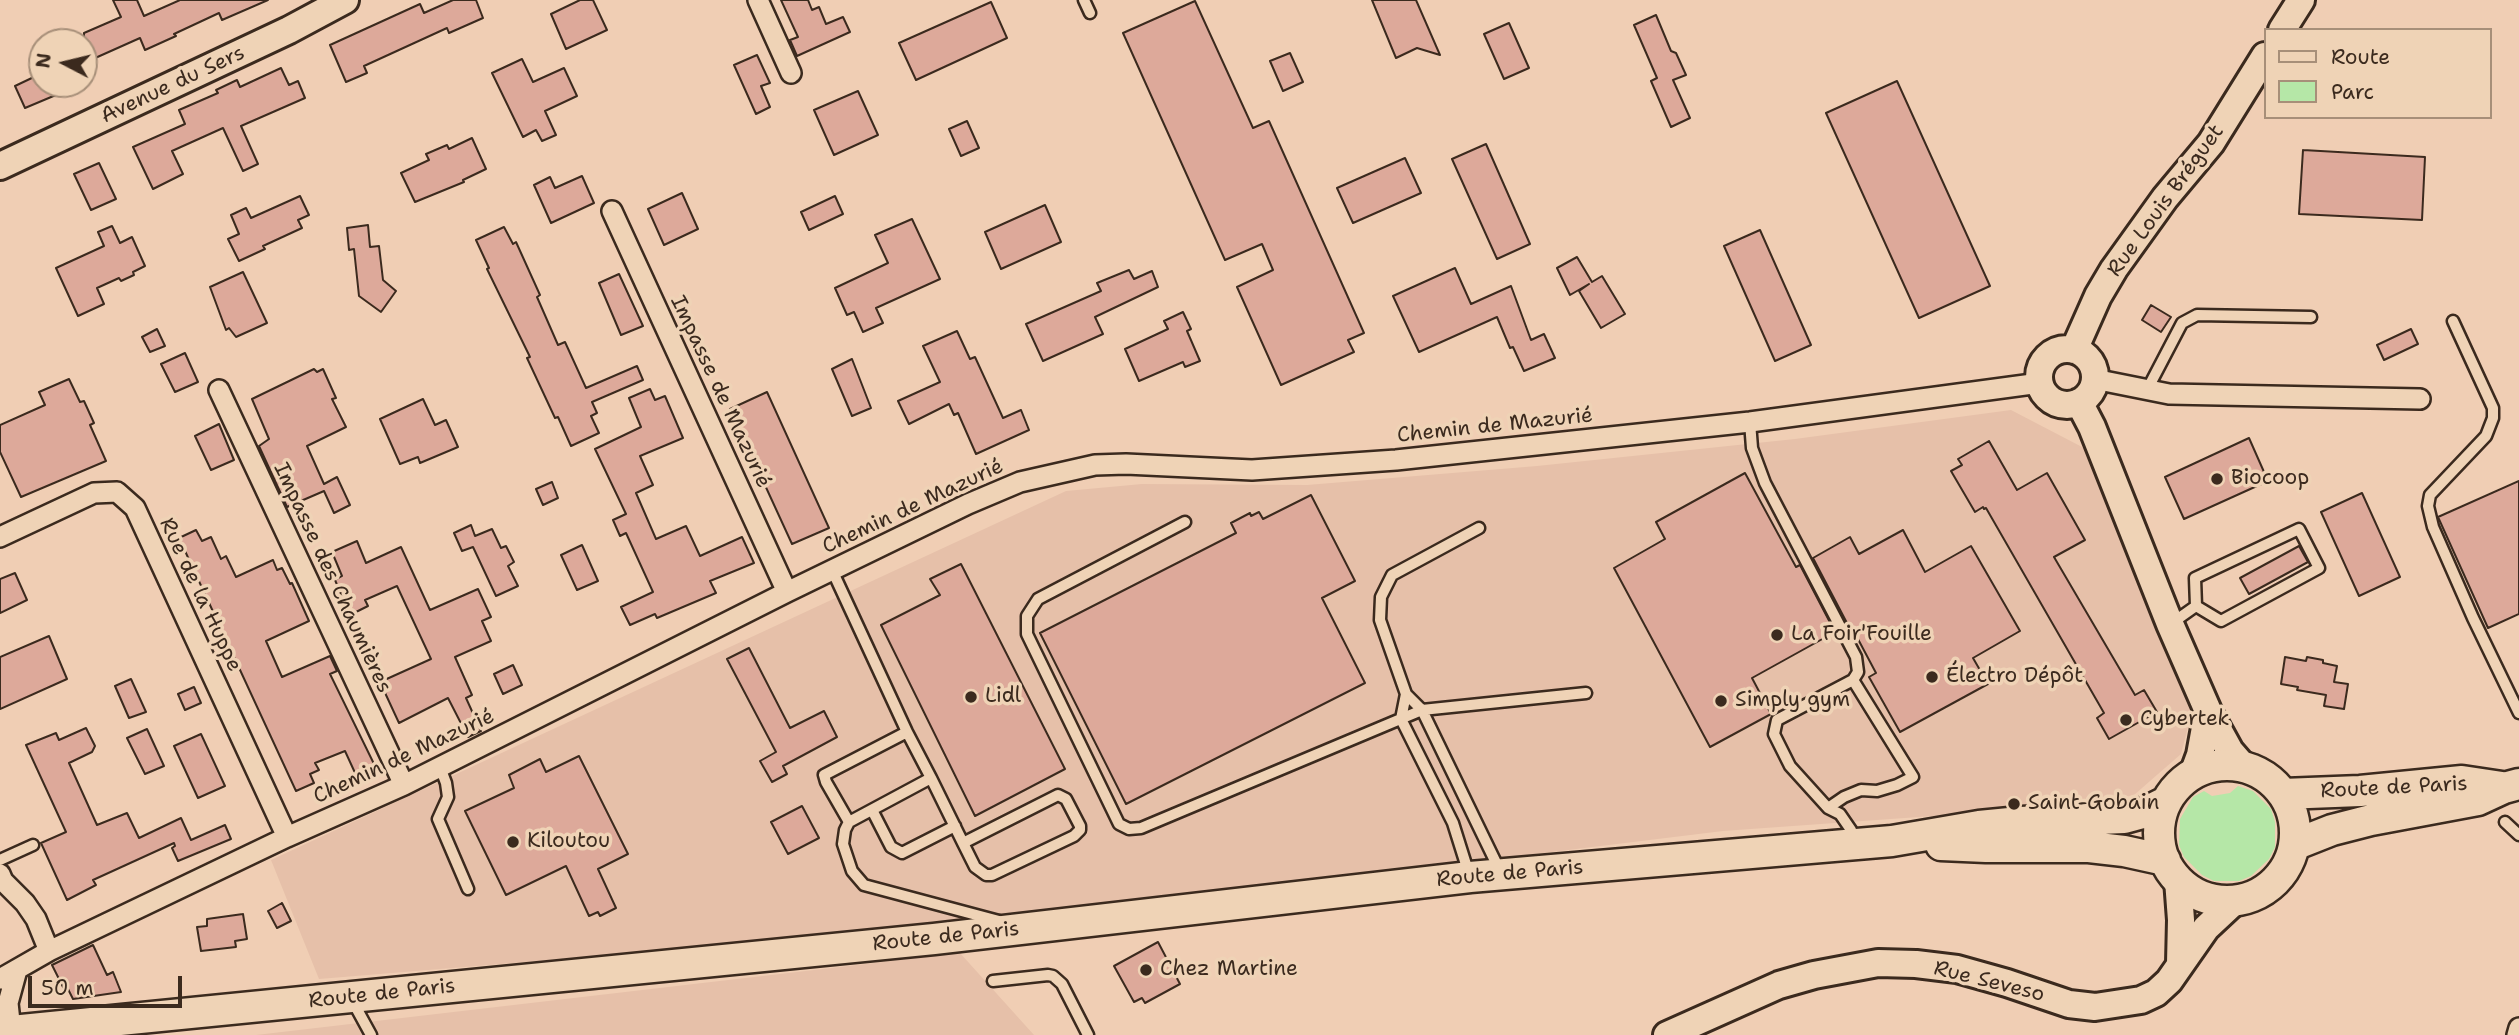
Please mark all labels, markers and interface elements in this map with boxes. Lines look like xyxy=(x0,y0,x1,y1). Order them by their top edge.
north arrow xyxy=(28,28,98,98)
legend xyxy=(2264,28,2491,119)
street label: Avenue du Sers xyxy=(97,41,249,129)
text: Route xyxy=(2331,43,2390,71)
text: N xyxy=(30,52,57,70)
text: Parc xyxy=(2331,78,2374,106)
street label: Rue Louis Bréguet xyxy=(2102,120,2230,282)
street label: Impasse de Mazurié xyxy=(664,292,776,492)
street label: Chemin de Mazurié xyxy=(1396,403,1594,449)
street label: Chemin de Mazurié xyxy=(819,454,1007,560)
street label: Impasse des Chaumières xyxy=(267,459,397,697)
place label: Biocoop xyxy=(2231,466,2309,492)
marker: Biocoop xyxy=(2209,471,2225,487)
street label: Rue de la Huppe xyxy=(153,514,247,676)
place label: La Foir'Fouille xyxy=(1791,622,1932,648)
marker: La Foir'Fouille xyxy=(1769,627,1785,643)
place label: Électro Dépôt xyxy=(1946,664,2083,690)
marker: Électro Dépôt xyxy=(1924,669,1940,685)
place label: Lidl xyxy=(985,684,1021,710)
place label: Simply gym xyxy=(1735,688,1850,714)
marker: Lidl xyxy=(963,689,979,705)
marker: Simply gym xyxy=(1713,693,1729,709)
street label: Chemin de Mazurié xyxy=(310,704,498,810)
place label: Cybertek xyxy=(2140,707,2230,733)
marker: Cybertek xyxy=(2118,712,2134,728)
street label: Route de Paris xyxy=(2320,772,2468,804)
place label: Saint-Gobain xyxy=(2028,791,2159,817)
marker: Saint-Gobain xyxy=(2006,796,2022,812)
place label: Kiloutou xyxy=(527,829,610,855)
marker: Kiloutou xyxy=(505,834,521,850)
street label: Route de Paris xyxy=(1435,855,1585,893)
street label: Route de Paris xyxy=(871,917,1021,957)
street label: Rue Seveso xyxy=(1931,956,2047,1008)
place label: Chez Martine xyxy=(1160,957,1298,983)
scale bar xyxy=(32,962,186,1006)
marker: Chez Martine xyxy=(1138,962,1154,978)
text: 50 m xyxy=(41,974,94,1002)
street label: Route de Paris xyxy=(307,974,457,1014)

